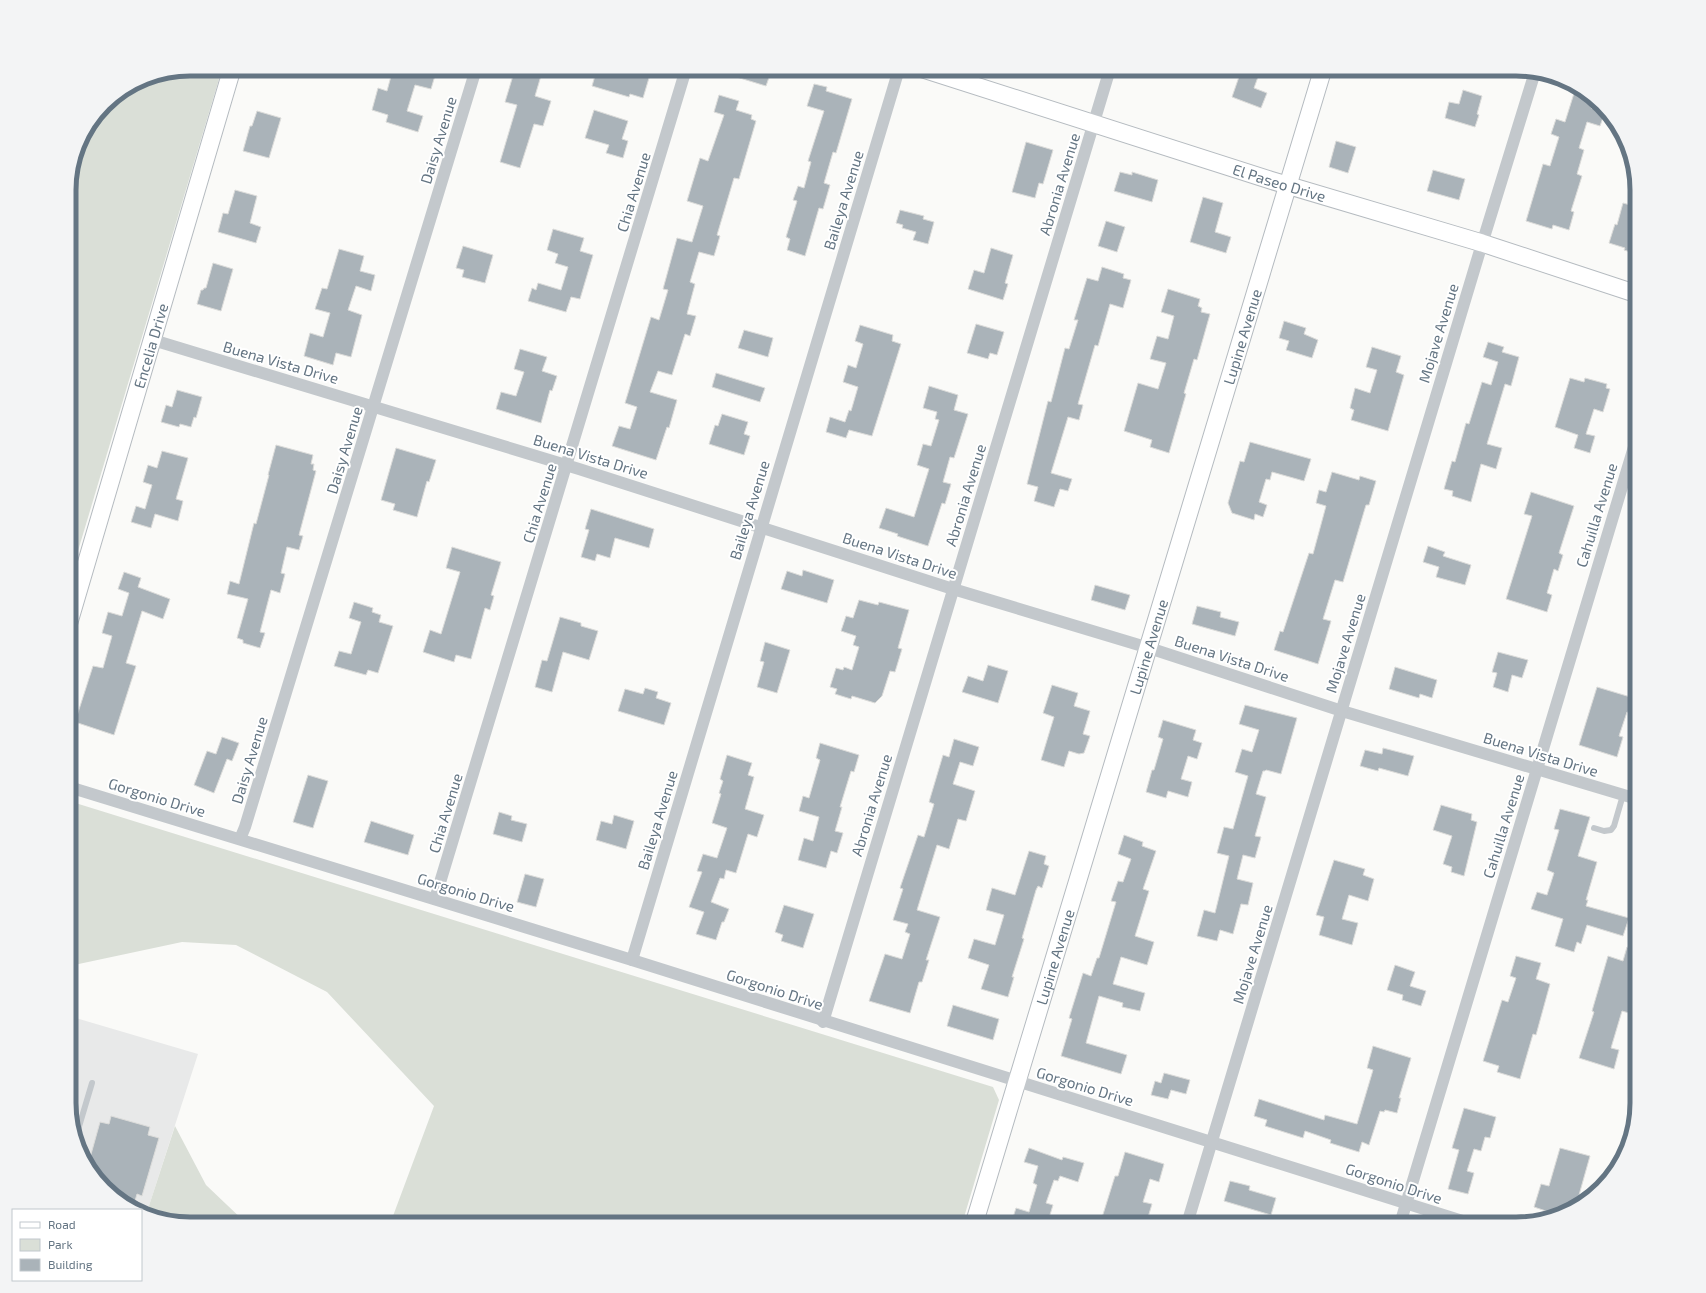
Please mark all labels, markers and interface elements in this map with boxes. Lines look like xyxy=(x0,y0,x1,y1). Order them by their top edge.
street label: Daisy Avenue xyxy=(416,94,460,186)
street label: Abronia Avenue xyxy=(1035,131,1083,237)
street label: Baileya Avenue xyxy=(819,148,867,252)
street label: Chia Avenue xyxy=(612,150,654,234)
street label: El Paseo Drive xyxy=(1231,160,1328,205)
street label: Mojave Avenue xyxy=(1414,281,1463,385)
street label: Lupine Avenue xyxy=(1219,287,1265,387)
street label: Encelia Drive xyxy=(129,301,171,390)
street label: Buena Vista Drive xyxy=(221,337,341,387)
street label: Daisy Avenue xyxy=(322,404,366,496)
street label: Buena Vista Drive xyxy=(531,430,651,482)
street label: Abronia Avenue xyxy=(941,442,989,548)
street label: Baileya Avenue xyxy=(725,458,773,562)
street label: Chia Avenue xyxy=(518,461,560,545)
street label: Cahuilla Avenue xyxy=(1572,461,1620,569)
street label: Buena Vista Drive xyxy=(841,528,959,582)
street label: Mojave Avenue xyxy=(1321,591,1370,695)
street label: Lupine Avenue xyxy=(1126,597,1171,697)
street label: Buena Vista Drive xyxy=(1173,631,1291,685)
street label: Daisy Avenue xyxy=(227,714,271,806)
street label: Buena Vista Drive xyxy=(1481,728,1601,780)
street label: Abronia Avenue xyxy=(847,752,895,858)
street label: Baileya Avenue xyxy=(633,768,681,872)
street label: Chia Avenue xyxy=(424,771,466,855)
street label: Cahuilla Avenue xyxy=(1479,772,1527,880)
street label: Gorgonio Drive xyxy=(106,774,208,820)
street label: Gorgonio Drive xyxy=(415,869,517,915)
street label: Mojave Avenue xyxy=(1228,902,1277,1006)
street label: Lupine Avenue xyxy=(1032,907,1078,1007)
street label: Gorgonio Drive xyxy=(724,965,826,1013)
street label: Gorgonio Drive xyxy=(1034,1063,1136,1109)
street label: Gorgonio Drive xyxy=(1343,1159,1445,1207)
legend xyxy=(12,1209,142,1281)
text: Road xyxy=(48,1217,76,1231)
text: Park xyxy=(48,1237,73,1251)
text: Building xyxy=(48,1257,93,1271)

